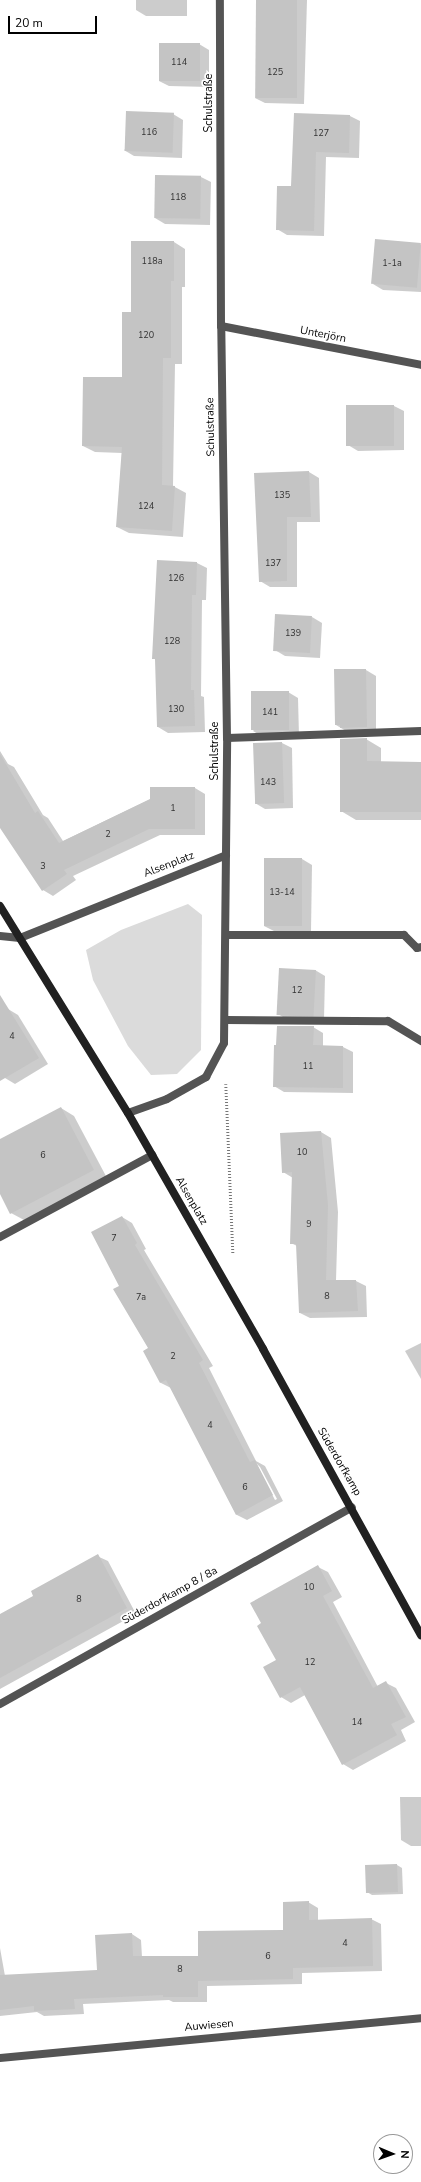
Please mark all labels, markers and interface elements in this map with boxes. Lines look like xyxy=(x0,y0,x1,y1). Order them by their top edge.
scale bar xyxy=(10,8,99,34)
text: 20 m xyxy=(15,15,43,31)
house number: 114 xyxy=(171,57,187,67)
house number: 125 xyxy=(267,67,283,77)
street label: Schulstraße xyxy=(202,74,216,132)
house number: 116 xyxy=(141,127,157,137)
house number: 127 xyxy=(313,128,329,138)
house number: 118 xyxy=(170,192,186,202)
house number: 118a xyxy=(142,256,162,266)
house number: 1-1a xyxy=(382,258,402,268)
street label: Unterjörn xyxy=(299,324,347,346)
house number: 120 xyxy=(138,330,154,340)
street label: Schulstraße xyxy=(204,397,218,457)
house number: 135 xyxy=(274,490,290,500)
house number: 124 xyxy=(138,501,154,511)
house number: 137 xyxy=(265,558,281,568)
house number: 126 xyxy=(168,573,184,583)
house number: 139 xyxy=(285,628,301,638)
house number: 128 xyxy=(164,636,180,646)
house number: 130 xyxy=(168,704,184,714)
house number: 141 xyxy=(262,707,278,717)
street label: Schulstraße xyxy=(208,722,222,780)
house number: 143 xyxy=(260,777,276,787)
house number: 1 xyxy=(170,803,176,813)
house number: 2 xyxy=(105,829,111,839)
street label: Alsenplatz xyxy=(142,849,196,881)
house number: 3 xyxy=(40,861,46,871)
house number: 13-14 xyxy=(269,887,295,897)
house number: 12 xyxy=(292,985,302,995)
house number: 4 xyxy=(9,1031,15,1041)
house number: 11 xyxy=(303,1061,313,1071)
house number: 10 xyxy=(297,1147,307,1157)
house number: 6 xyxy=(40,1150,46,1160)
street label: Alsenplatz xyxy=(172,1175,210,1227)
house number: 9 xyxy=(306,1219,312,1229)
house number: 7 xyxy=(111,1233,117,1243)
house number: 8 xyxy=(324,1291,330,1301)
house number: 7a xyxy=(136,1292,146,1302)
house number: 2 xyxy=(170,1351,176,1361)
house number: 4 xyxy=(207,1420,213,1430)
street label: Süderdorfkamp xyxy=(314,1426,364,1498)
house number: 6 xyxy=(242,1482,248,1492)
street label: Süderdorfkamp 8 / 8a xyxy=(120,1564,220,1628)
house number: 10 xyxy=(304,1582,314,1592)
house number: 8 xyxy=(76,1594,82,1604)
house number: 12 xyxy=(305,1657,315,1667)
house number: 14 xyxy=(352,1717,362,1727)
house number: 4 xyxy=(342,1938,348,1948)
house number: 6 xyxy=(265,1951,271,1961)
house number: 8 xyxy=(177,1964,183,1974)
street label: Auwiesen xyxy=(184,2017,234,2035)
north arrow xyxy=(373,2134,413,2174)
text: N xyxy=(397,2150,412,2159)

